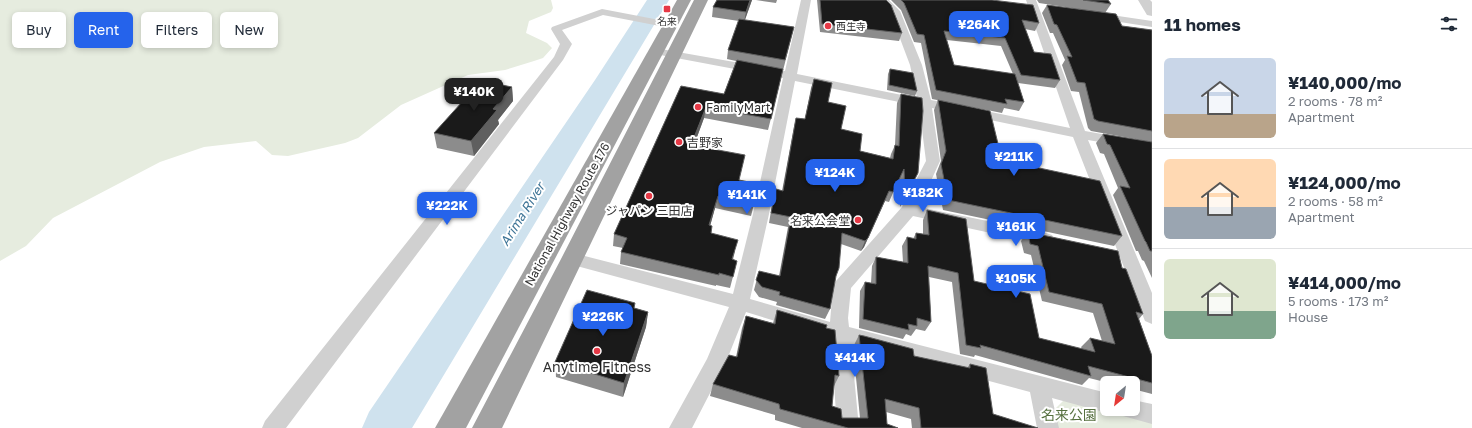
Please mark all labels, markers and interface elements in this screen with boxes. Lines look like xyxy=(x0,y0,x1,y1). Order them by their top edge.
marker: 名来 xyxy=(662,4,672,14)
pin: ¥264K xyxy=(951,11,1007,45)
chip: Buy xyxy=(12,12,66,48)
chip: Rent xyxy=(74,12,133,48)
chip: Filters xyxy=(141,12,212,48)
chip: New xyxy=(220,12,278,48)
icon: filters xyxy=(1438,13,1460,35)
text: 11 homes xyxy=(1164,14,1241,35)
place label: 名来 xyxy=(657,15,677,27)
text: ¥264K xyxy=(958,16,1000,32)
place label: 西生寺 xyxy=(836,20,866,32)
marker: 西生寺 xyxy=(823,21,833,31)
text: ¥140,000/mo xyxy=(1288,72,1401,93)
icon: home xyxy=(1196,74,1244,122)
pin: ¥140K xyxy=(446,78,502,112)
text: ¥140K xyxy=(453,83,495,99)
text: 2 rooms · 78 m² xyxy=(1288,93,1382,109)
place label: FamilyMart xyxy=(706,100,771,115)
marker: FamilyMart xyxy=(693,102,703,112)
text: Apartment xyxy=(1288,109,1355,125)
place label: 吉野家 xyxy=(687,135,723,150)
marker: 吉野家 xyxy=(674,137,684,147)
street label: National Highway Route 176 xyxy=(521,140,613,288)
pin: ¥211K xyxy=(986,143,1042,177)
text: ¥211K xyxy=(994,148,1034,164)
pin: ¥124K xyxy=(807,159,863,193)
text: ¥124K xyxy=(815,164,855,180)
text: ¥124,000/mo xyxy=(1288,172,1401,193)
icon: home xyxy=(1196,175,1244,223)
water label: Arima River xyxy=(496,178,549,248)
pin: ¥182K xyxy=(895,179,951,213)
pin: ¥141K xyxy=(719,181,775,215)
text: ¥182K xyxy=(903,184,943,200)
text: ¥141K xyxy=(727,186,767,202)
marker: ジャパン 三田店 xyxy=(644,191,654,201)
pin: ¥222K xyxy=(419,192,475,226)
text: 2 rooms · 58 m² xyxy=(1288,193,1383,209)
text: ¥222K xyxy=(426,197,468,213)
place label: ジャパン 三田店 xyxy=(605,203,693,218)
text: Apartment xyxy=(1288,209,1355,225)
place label: 名来公会堂 xyxy=(790,213,850,228)
pin: ¥161K xyxy=(988,213,1044,247)
marker: 名来公会堂 xyxy=(853,215,863,225)
text: ¥161K xyxy=(996,218,1036,234)
pin: ¥105K xyxy=(988,265,1044,299)
text: ¥105K xyxy=(995,270,1037,286)
text: ¥414,000/mo xyxy=(1288,272,1401,293)
icon: home xyxy=(1196,275,1244,323)
text: 5 rooms · 173 m² xyxy=(1288,293,1388,309)
pin: ¥226K xyxy=(575,303,631,337)
text: ¥226K xyxy=(582,308,624,324)
text: House xyxy=(1288,309,1328,325)
pin: ¥414K xyxy=(827,344,883,378)
marker: Anytime Fitness xyxy=(592,346,602,356)
text: ¥414K xyxy=(835,349,875,365)
place label: Anytime Fitness xyxy=(543,358,651,375)
north arrow xyxy=(1100,376,1140,416)
map controls xyxy=(1100,376,1140,416)
park label: 名来公園 xyxy=(1041,406,1097,423)

